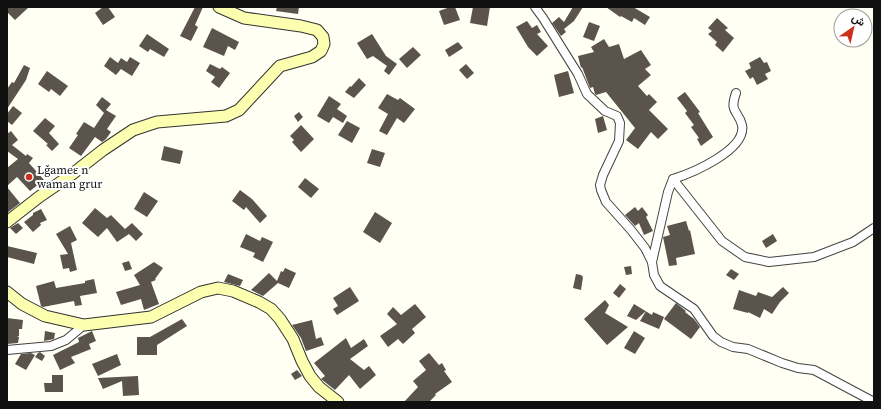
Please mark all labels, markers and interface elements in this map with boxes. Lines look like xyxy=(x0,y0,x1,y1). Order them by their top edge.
north arrow xyxy=(833,8,873,48)
text: ش xyxy=(849,10,868,30)
place label: Lǧameε n waman grur xyxy=(37,162,102,192)
marker: Lǧameε n waman grur xyxy=(24,172,34,182)

